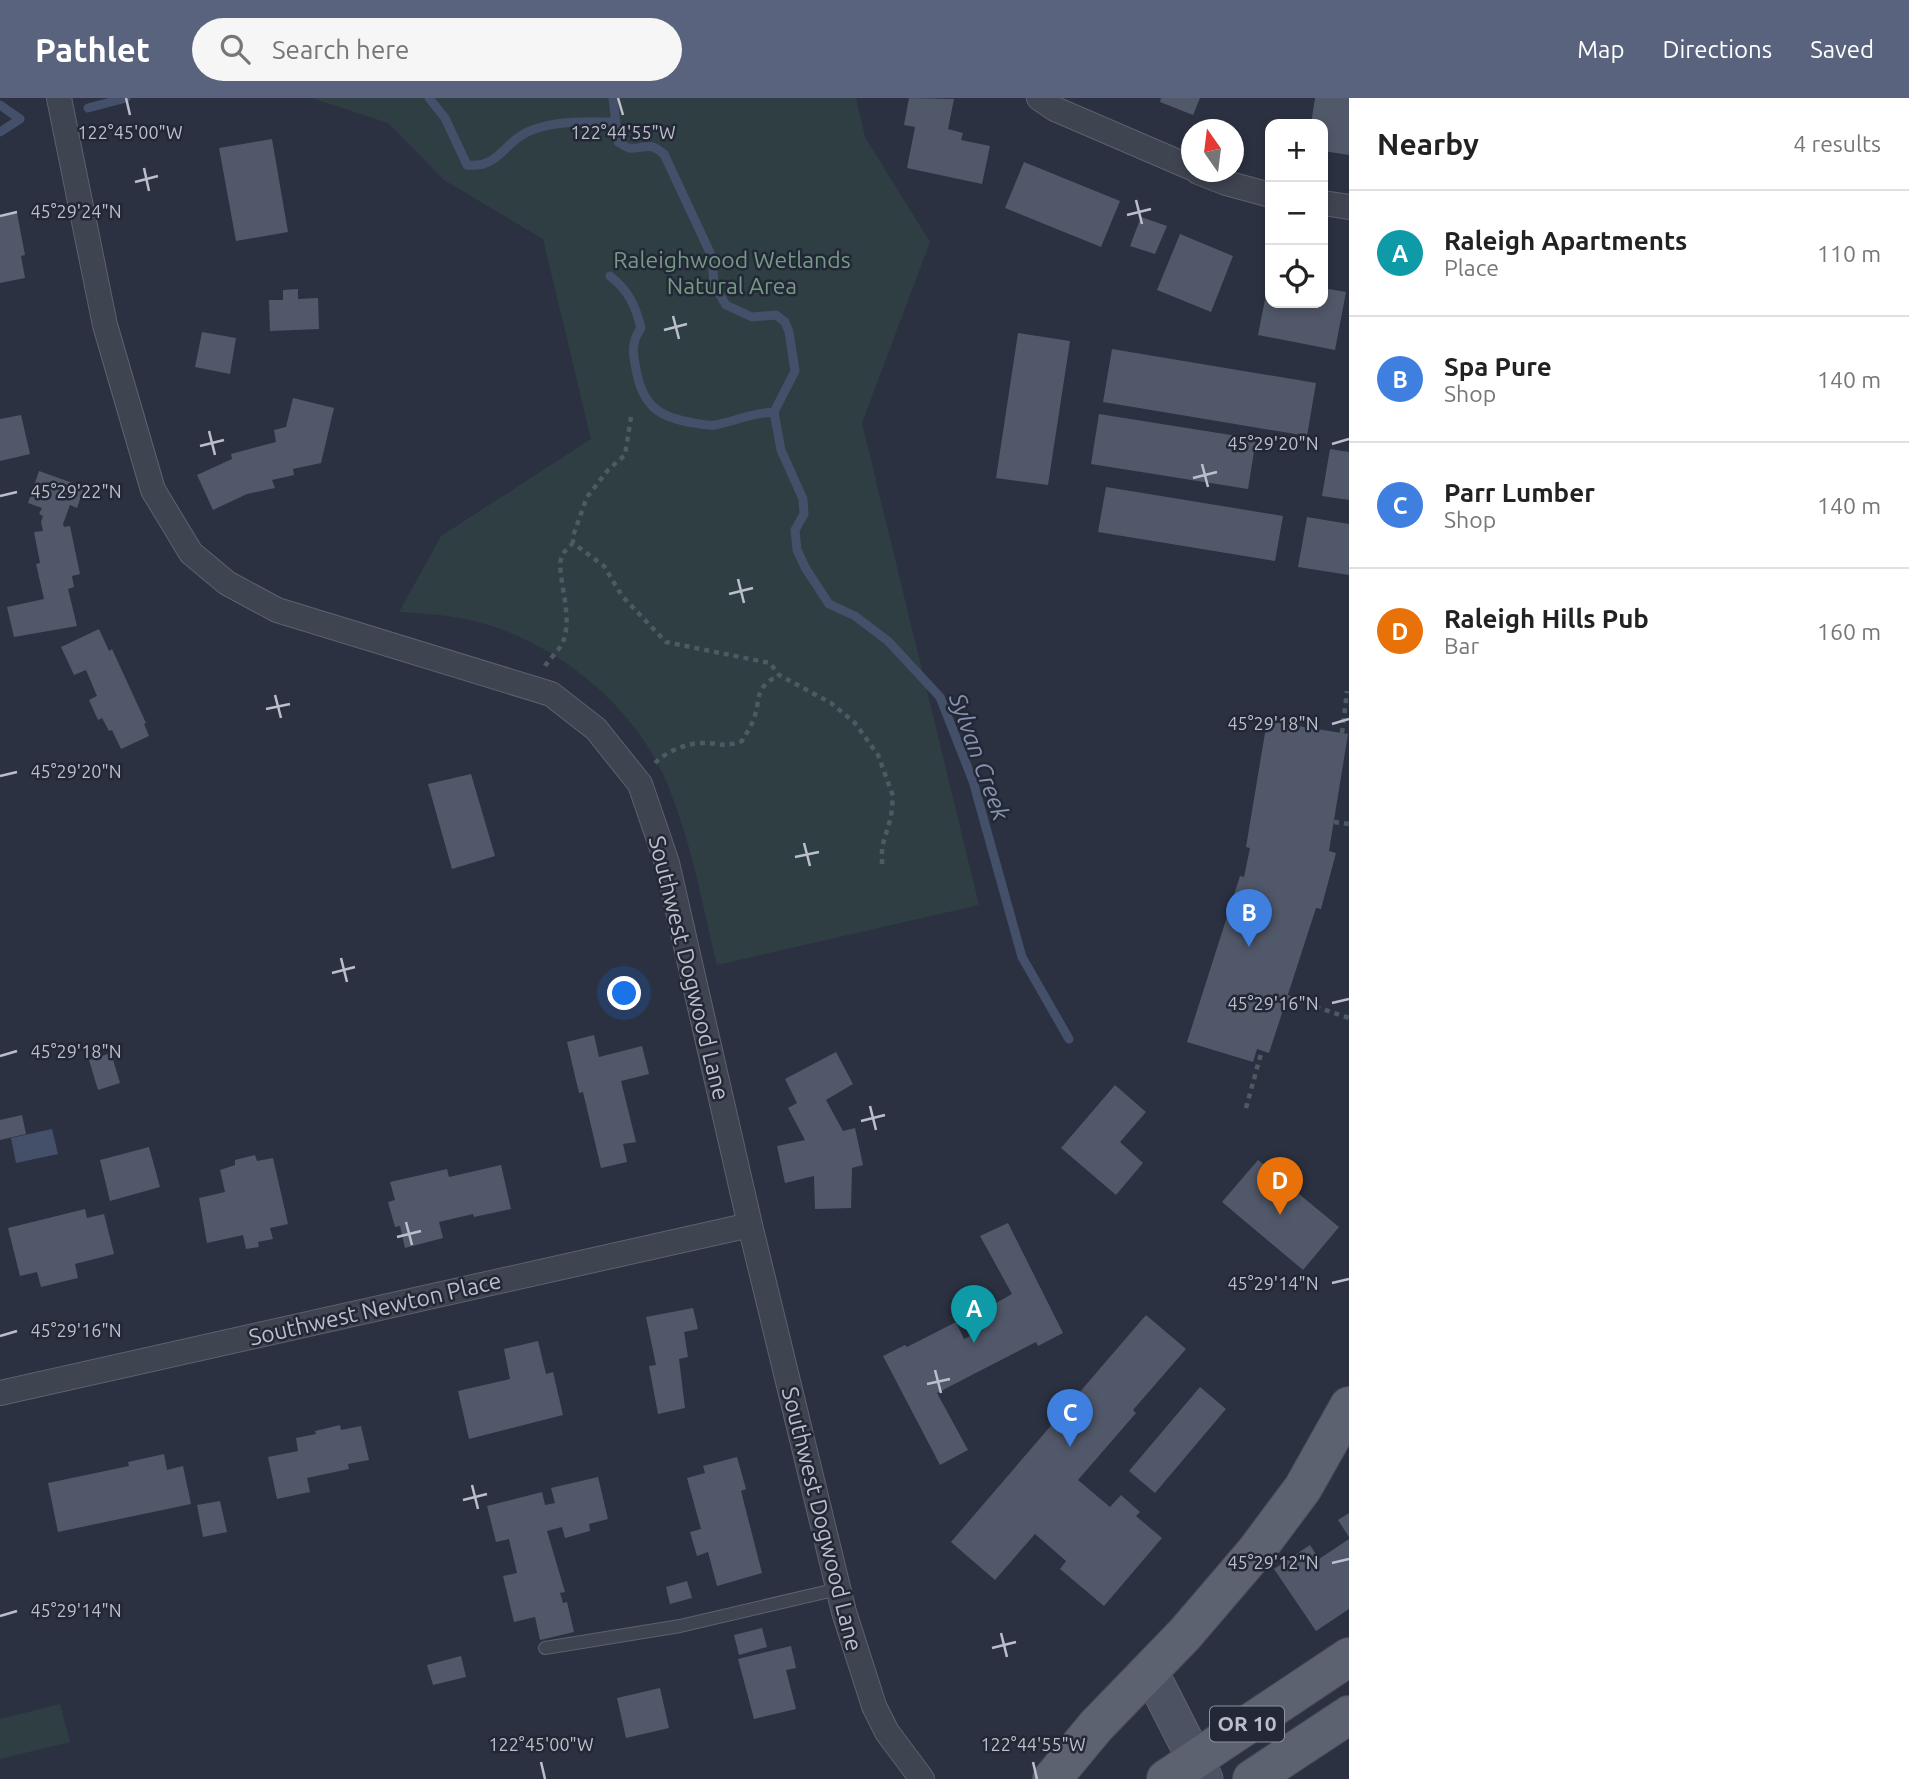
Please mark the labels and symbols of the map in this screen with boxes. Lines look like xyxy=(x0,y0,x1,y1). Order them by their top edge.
north arrow xyxy=(1181,119,1244,182)
text: 122°45'00"W xyxy=(77,122,183,142)
text: 122°44'55"W xyxy=(570,122,676,142)
text: 45°29'24"N xyxy=(30,201,122,221)
park label: Raleighwood Wetlands Natural Area xyxy=(613,247,851,298)
text: 45°29'20"N xyxy=(1227,433,1319,453)
text: 45°29'22"N xyxy=(30,481,122,501)
water label: Sylvan Creek xyxy=(944,689,1015,825)
text: 45°29'18"N xyxy=(1227,713,1319,733)
text: 45°29'20"N xyxy=(30,761,122,781)
street label: Southwest Dogwood Lane xyxy=(645,833,734,1103)
pin: B xyxy=(1226,889,1272,947)
your location xyxy=(607,976,641,1010)
text: 45°29'16"N xyxy=(1227,993,1319,1013)
text: 45°29'18"N xyxy=(30,1041,122,1061)
pin: D xyxy=(1257,1157,1303,1215)
street label: Southwest Newton Place xyxy=(246,1267,504,1350)
text: 45°29'14"N xyxy=(1227,1273,1319,1293)
pin: A xyxy=(951,1285,997,1343)
text: 45°29'16"N xyxy=(30,1320,122,1340)
street label: Southwest Dogwood Lane xyxy=(778,1384,867,1654)
pin: C xyxy=(1047,1389,1093,1447)
text: 45°29'12"N xyxy=(1227,1552,1319,1572)
text: 45°29'14"N xyxy=(30,1600,122,1620)
road number: OR 10 xyxy=(1210,1706,1284,1742)
text: 122°45'00"W xyxy=(488,1734,594,1754)
text: 122°44'55"W xyxy=(980,1734,1086,1754)

